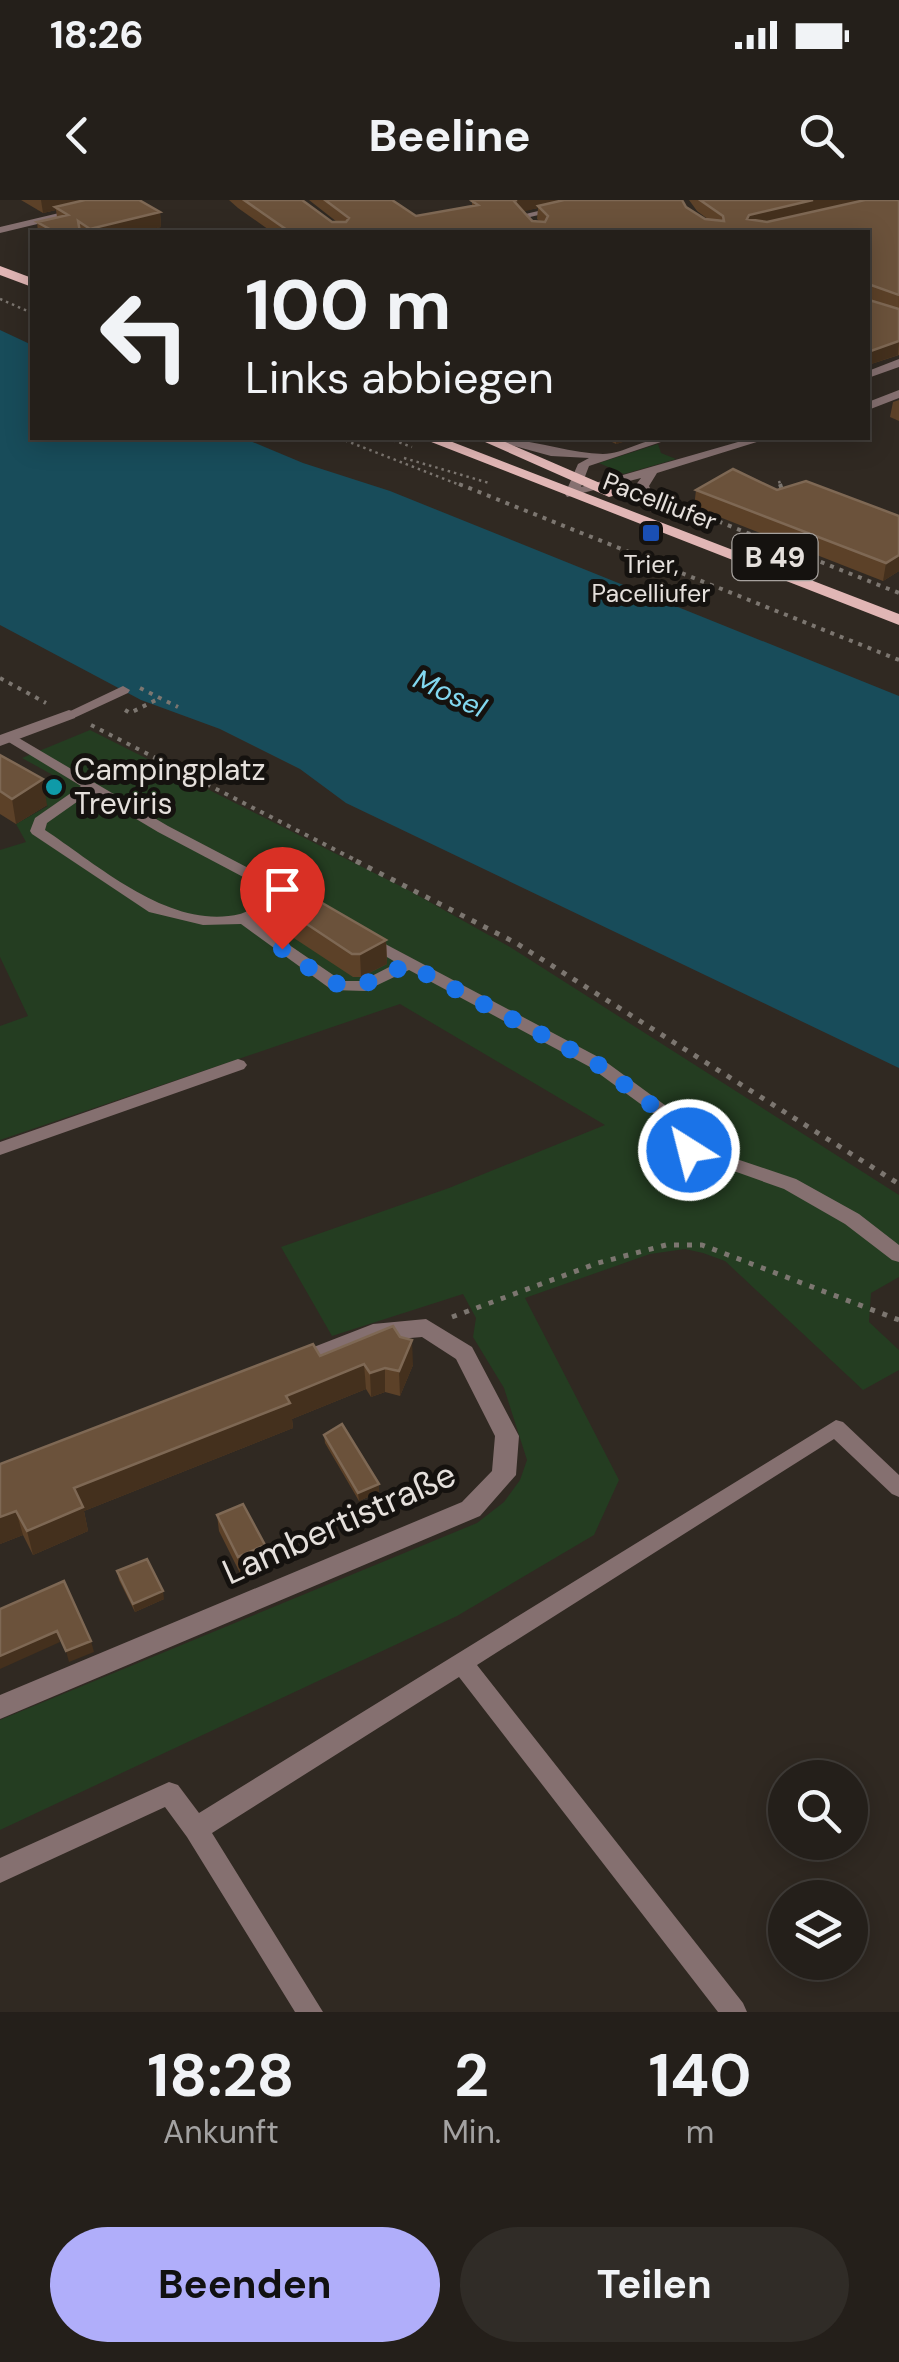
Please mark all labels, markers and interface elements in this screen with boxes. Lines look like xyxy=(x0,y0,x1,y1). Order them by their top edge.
text: 18:26 xyxy=(50,10,144,60)
text: Beeline xyxy=(368,106,531,165)
icon: back xyxy=(50,108,105,163)
icon: search xyxy=(794,108,849,163)
text: 100 m xyxy=(245,260,451,351)
icon: left xyxy=(80,270,210,400)
text: Links abbiegen xyxy=(245,348,554,407)
street label: Pacelliufer xyxy=(598,465,721,538)
marker: Trier, Pacelliufer xyxy=(640,522,662,544)
road number: B 49 xyxy=(732,534,818,580)
place label: Trier, Pacelliufer xyxy=(592,548,710,610)
water label: Mosel xyxy=(408,661,493,727)
place label: Campingplatz Treviris xyxy=(74,750,265,823)
marker: Campingplatz Treviris xyxy=(43,776,65,798)
pin xyxy=(240,847,325,950)
icon: arrive xyxy=(255,862,310,917)
position arrow xyxy=(637,1098,741,1202)
street label: Lambertistraße xyxy=(215,1451,463,1595)
map controls xyxy=(768,1760,868,1980)
button: search xyxy=(768,1760,868,1860)
button: layers xyxy=(768,1880,868,1980)
text: 18:28 xyxy=(147,2036,295,2115)
text: 2 xyxy=(454,2036,489,2115)
text: 140 xyxy=(649,2036,752,2115)
text: Ankunft xyxy=(163,2111,279,2153)
text: Min. xyxy=(442,2111,501,2153)
text: m xyxy=(686,2111,714,2153)
button: Beenden xyxy=(50,2227,440,2342)
button: Teilen xyxy=(460,2227,849,2342)

